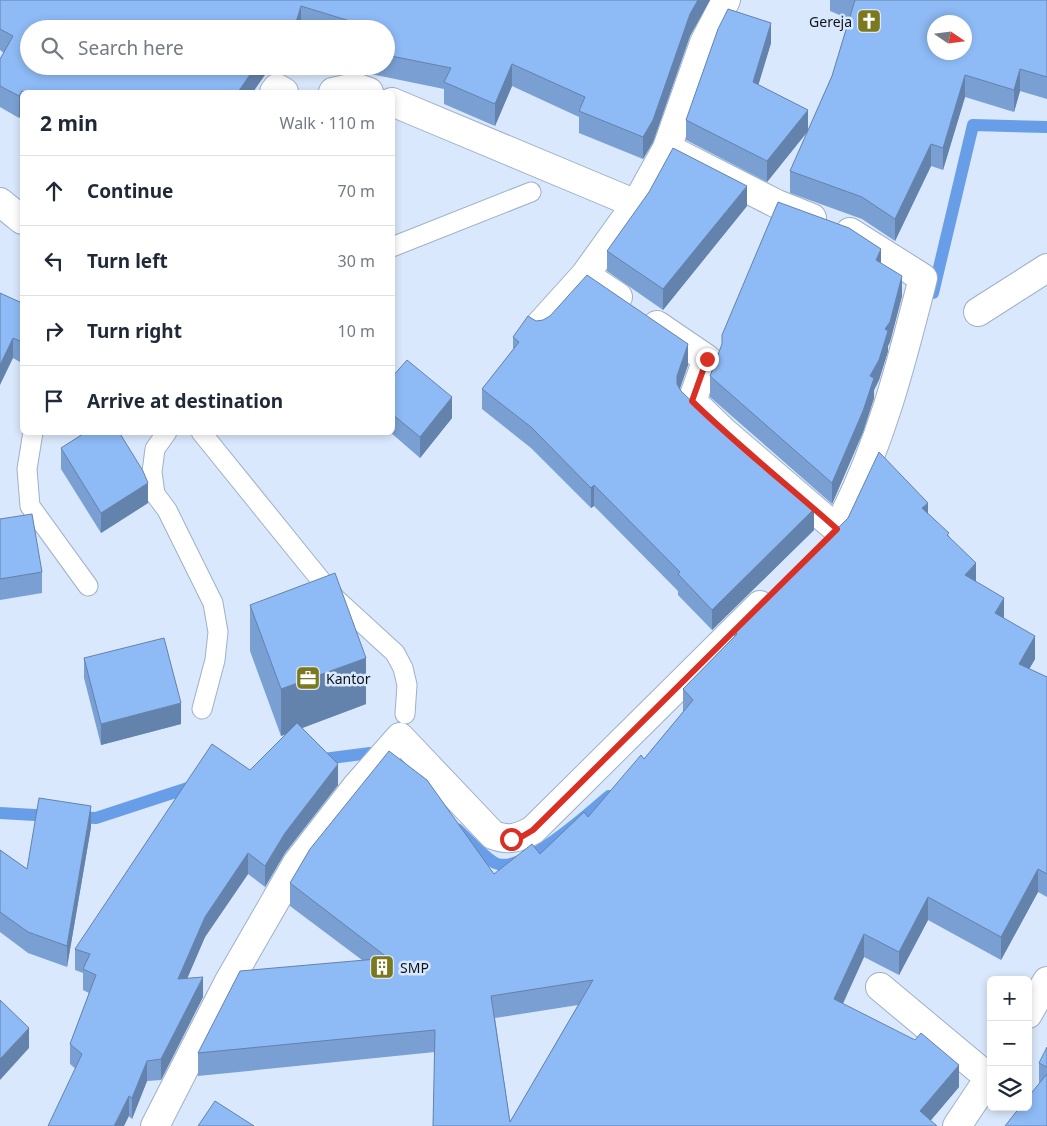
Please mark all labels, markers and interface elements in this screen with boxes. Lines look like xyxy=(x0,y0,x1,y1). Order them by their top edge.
church icon: Gereja xyxy=(856,8,882,34)
place label: Gereja xyxy=(809,12,852,31)
north arrow xyxy=(927,15,972,60)
search box xyxy=(20,20,395,75)
icon: search xyxy=(38,34,66,62)
text: Search here xyxy=(78,35,184,61)
text: 2 min xyxy=(40,109,98,137)
text: Walk · 110 m xyxy=(280,112,375,134)
icon: ahead xyxy=(40,177,68,205)
text: Continue xyxy=(87,178,173,204)
text: 70 m xyxy=(338,180,375,202)
icon: left xyxy=(40,247,68,275)
text: Turn left xyxy=(87,248,168,274)
text: 30 m xyxy=(338,250,375,272)
icon: right xyxy=(40,317,68,345)
text: Turn right xyxy=(87,318,182,344)
text: 10 m xyxy=(338,320,375,342)
route end xyxy=(696,348,719,371)
icon: arrive xyxy=(40,387,68,415)
text: Arrive at destination xyxy=(87,388,283,414)
office icon: Kantor xyxy=(295,665,321,691)
place label: Kantor xyxy=(326,669,371,688)
route start xyxy=(500,828,523,851)
building icon: SMP xyxy=(369,954,395,980)
place label: SMP xyxy=(400,958,429,977)
map controls xyxy=(987,976,1032,1111)
button: + xyxy=(987,976,1032,1021)
button: − xyxy=(987,1021,1032,1066)
button: layers xyxy=(987,1066,1032,1111)

